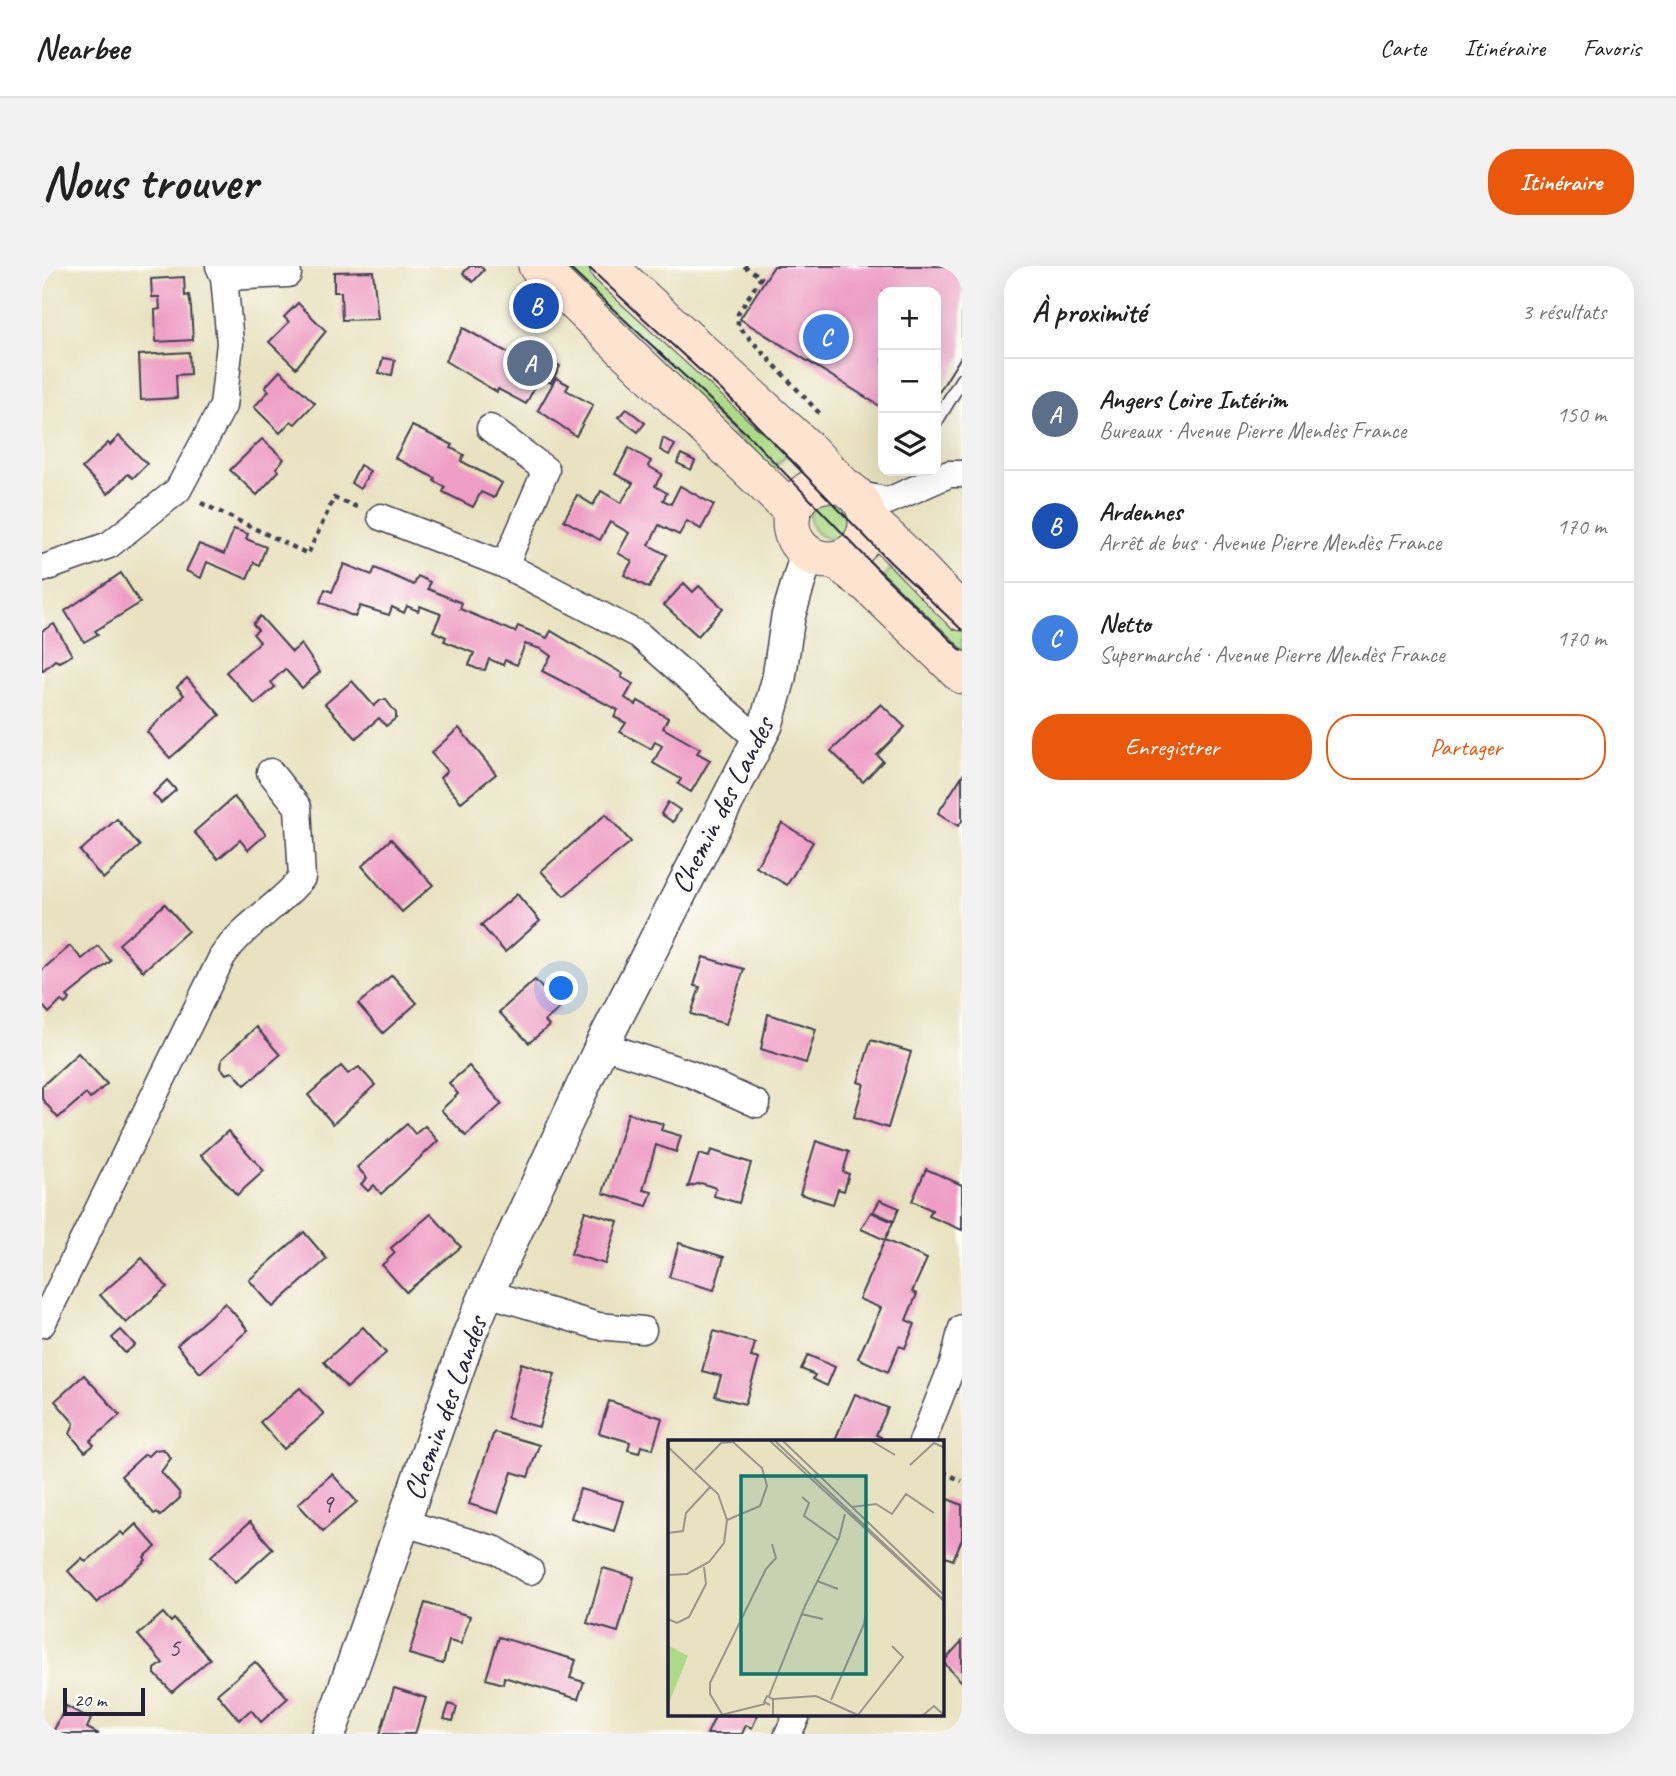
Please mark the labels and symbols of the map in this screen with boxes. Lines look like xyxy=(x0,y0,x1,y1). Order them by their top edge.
pin: B xyxy=(513,280,559,332)
pin: C xyxy=(803,311,849,363)
pin: A xyxy=(507,337,553,389)
street label: Chemin des Landes xyxy=(661,708,784,899)
your location xyxy=(544,971,578,1005)
street label: Chemin des Landes xyxy=(394,1308,497,1505)
inset map xyxy=(668,1440,944,1716)
house number: 9 xyxy=(321,1487,335,1520)
house number: 5 xyxy=(168,1631,181,1664)
scale bar xyxy=(63,1685,145,1717)

